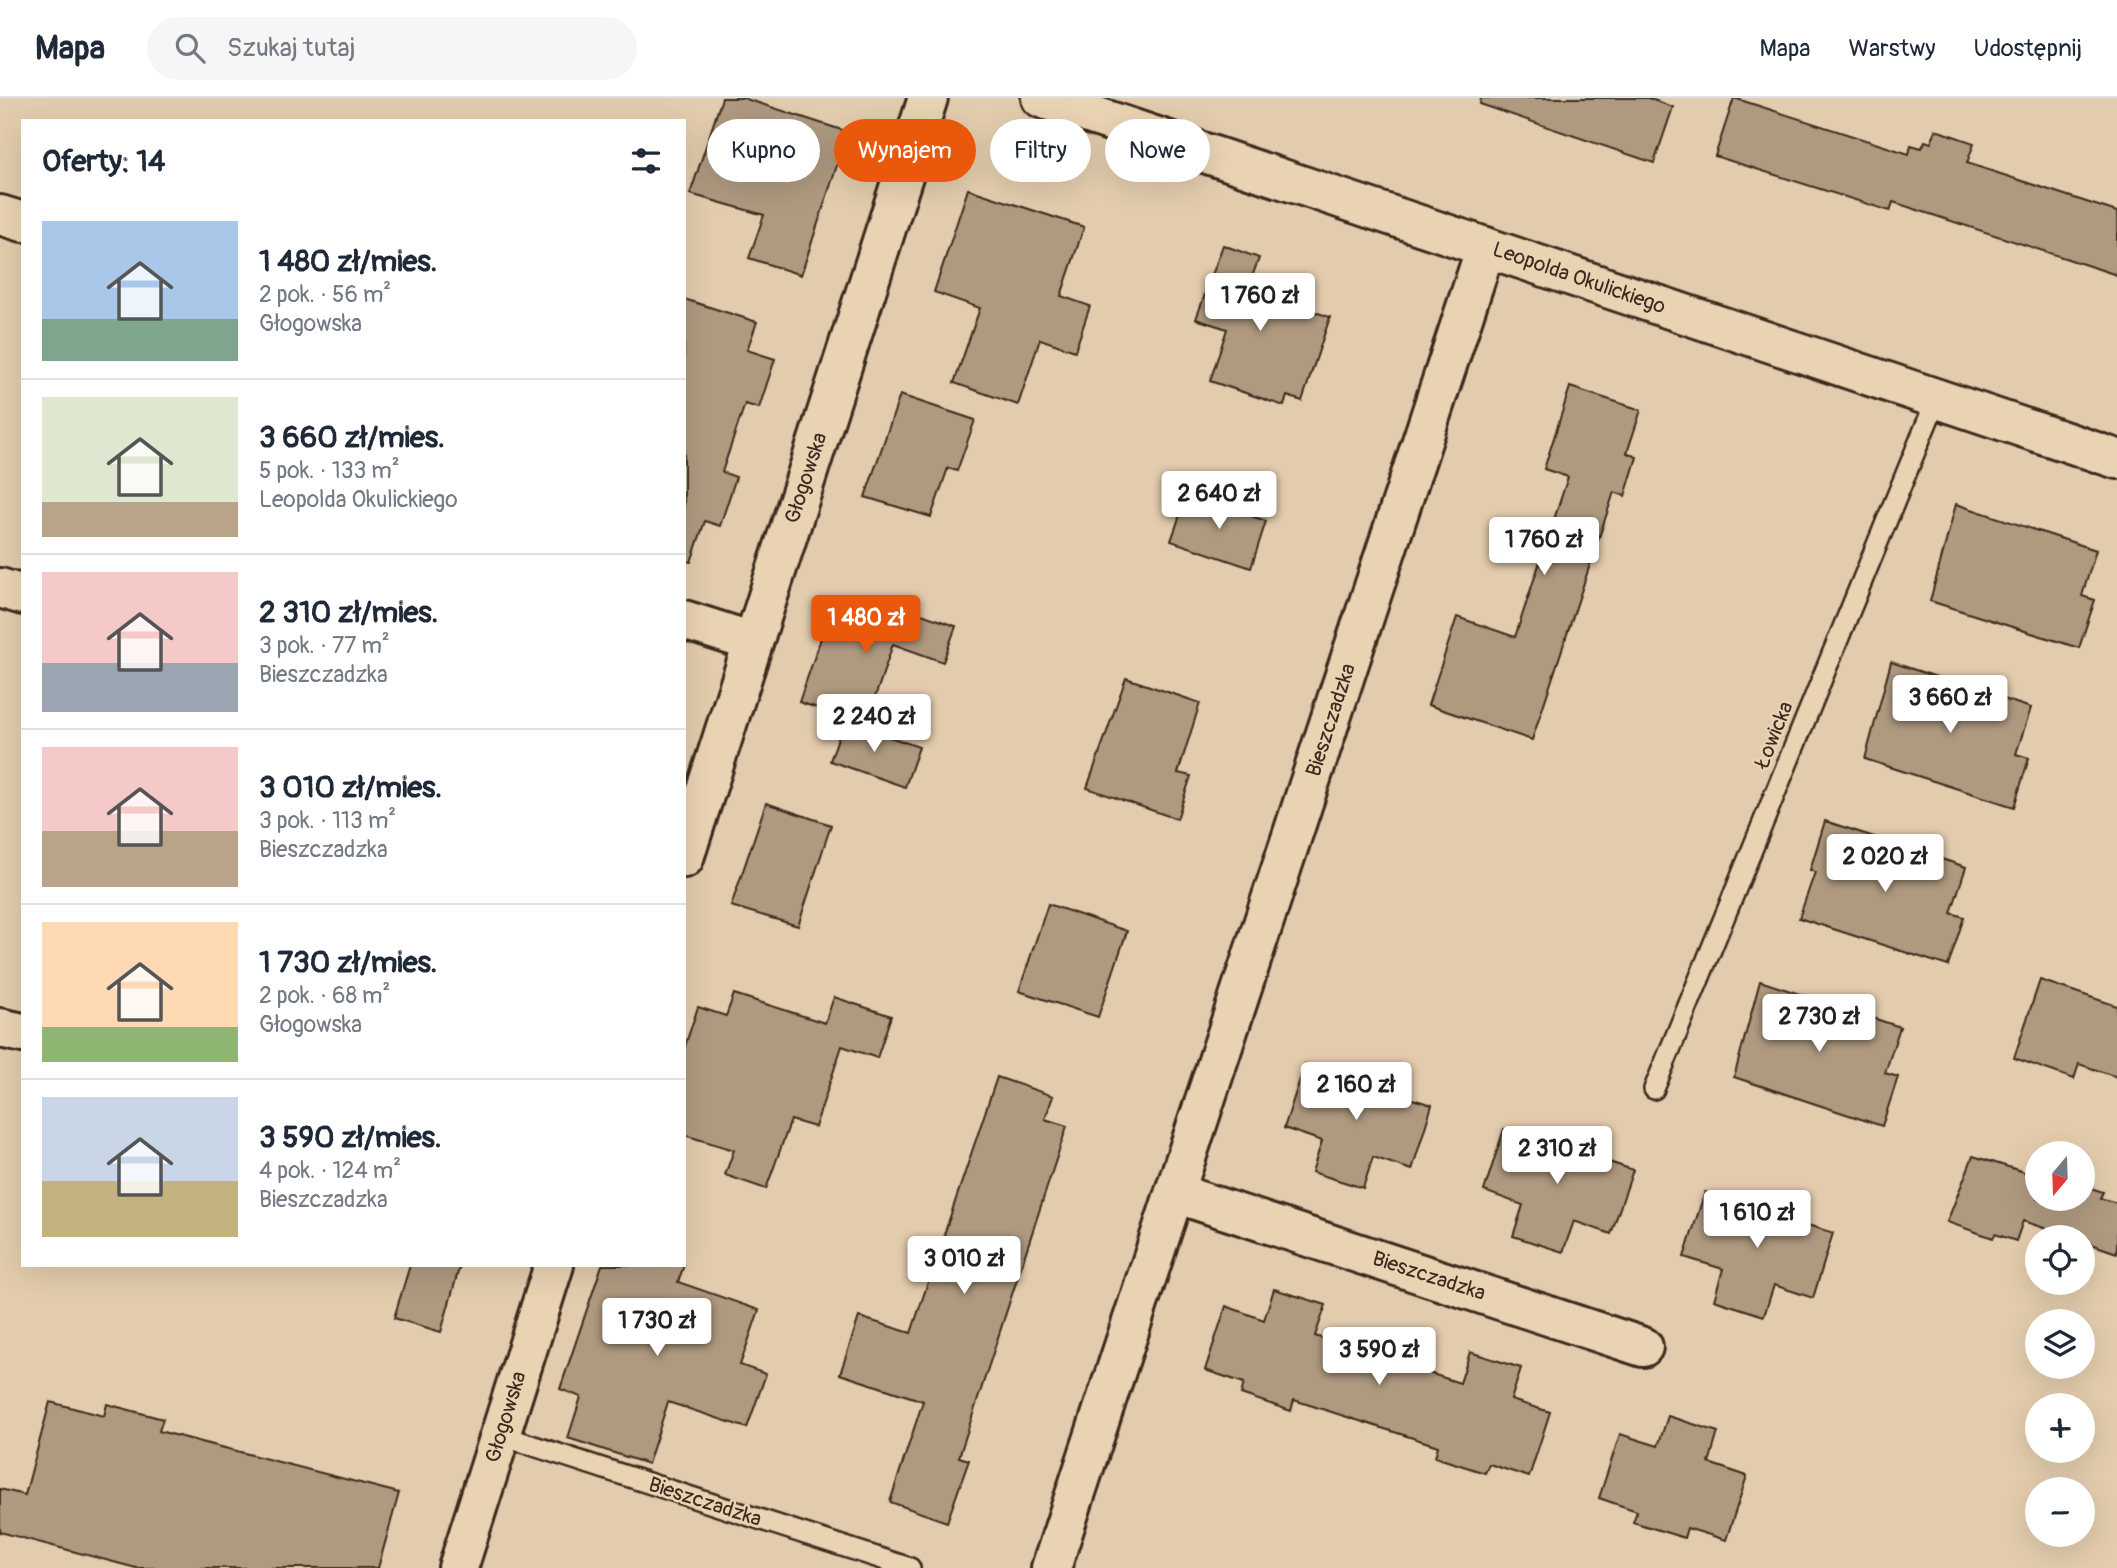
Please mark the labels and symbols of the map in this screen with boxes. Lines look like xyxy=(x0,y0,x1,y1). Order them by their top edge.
street label: Leopolda Okulickiego xyxy=(1489,236,1669,320)
pin: 1 760 zł xyxy=(1188,274,1332,333)
street label: Głogowska xyxy=(779,429,833,527)
pin: 2 640 zł xyxy=(1147,472,1291,531)
pin: 1 760 zł xyxy=(1472,518,1616,577)
pin: 1 480 zł xyxy=(794,596,938,655)
street label: Bieszczadzka xyxy=(1300,660,1362,780)
pin: 3 660 zł xyxy=(1878,676,2022,735)
pin: 2 240 zł xyxy=(802,694,946,754)
street label: Łowicka xyxy=(1748,697,1800,774)
pin: 2 020 zł xyxy=(1813,834,1957,894)
pin: 2 730 zł xyxy=(1747,995,1891,1054)
pin: 2 160 zł xyxy=(1284,1062,1428,1122)
pin: 2 310 zł xyxy=(1485,1126,1629,1186)
north arrow xyxy=(2025,1141,2095,1211)
pin: 1 610 zł xyxy=(1685,1190,1829,1250)
pin: 3 010 zł xyxy=(892,1236,1036,1296)
street label: Bieszczadzka xyxy=(1369,1245,1489,1307)
pin: 1 730 zł xyxy=(585,1298,729,1358)
pin: 3 590 zł xyxy=(1307,1328,1451,1387)
street label: Głogowska xyxy=(479,1368,533,1466)
street label: Bieszczadzka xyxy=(645,1471,765,1533)

